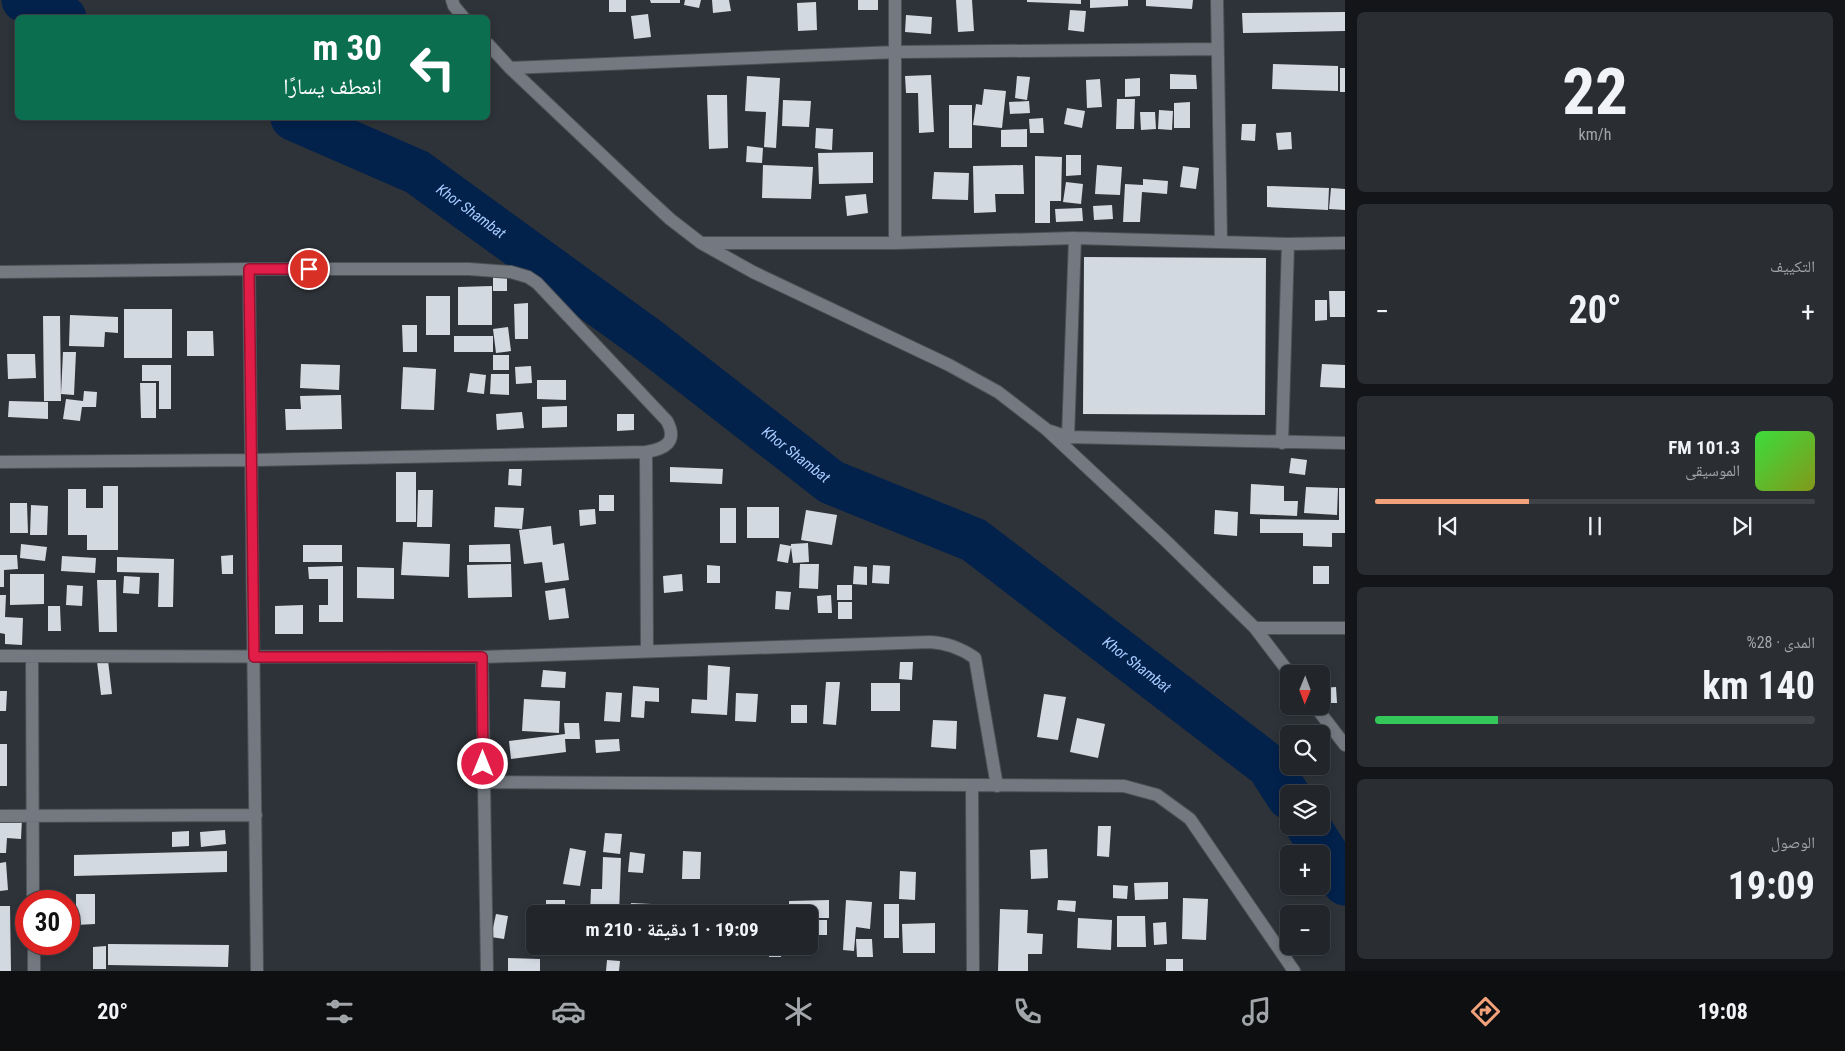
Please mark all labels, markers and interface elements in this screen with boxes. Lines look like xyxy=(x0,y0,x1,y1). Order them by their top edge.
text: 30 m xyxy=(313,28,382,69)
icon: left xyxy=(400,35,465,100)
text: 22 xyxy=(1562,54,1628,130)
text: انعطف يسارًا xyxy=(283,74,382,99)
text: km/h xyxy=(1579,125,1611,144)
water label: Khor Shambat xyxy=(433,180,510,243)
pin xyxy=(288,248,330,290)
icon: arrive xyxy=(295,255,323,283)
text: التكييف xyxy=(1770,257,1815,276)
text: 20° xyxy=(1568,288,1622,332)
text: − xyxy=(1375,295,1389,328)
text: + xyxy=(1801,295,1815,328)
water label: Khor Shambat xyxy=(758,423,834,487)
text: 101.3 FM xyxy=(1668,436,1740,459)
text: الموسيقى xyxy=(1685,461,1740,480)
icon: previous xyxy=(1434,512,1462,540)
icon: pause xyxy=(1581,512,1609,540)
icon: next xyxy=(1728,512,1756,540)
water label: Khor Shambat xyxy=(1099,633,1175,697)
text: المدى · 28% xyxy=(1747,633,1815,652)
text: 140 km xyxy=(1702,664,1815,708)
north arrow xyxy=(1280,665,1330,715)
map controls xyxy=(1280,665,1330,955)
button: search xyxy=(1280,725,1330,775)
position arrow xyxy=(456,737,508,789)
button: layers xyxy=(1280,785,1330,835)
text: الوصول xyxy=(1771,833,1815,852)
button: + xyxy=(1280,845,1330,895)
text: 19:09 xyxy=(1728,864,1815,908)
speed limit sign: 30 xyxy=(15,890,80,955)
button: − xyxy=(1280,905,1330,955)
text: 19:09 · 1 دقيقة · 210 m xyxy=(585,918,759,941)
icon: filters xyxy=(322,994,357,1029)
icon: car xyxy=(551,994,586,1029)
icon: climate xyxy=(781,994,816,1029)
icon: phone xyxy=(1010,994,1045,1029)
icon: music xyxy=(1239,994,1274,1029)
icon: directions xyxy=(1468,994,1503,1029)
text: 20° xyxy=(97,999,128,1024)
text: 19:08 xyxy=(1697,999,1748,1024)

